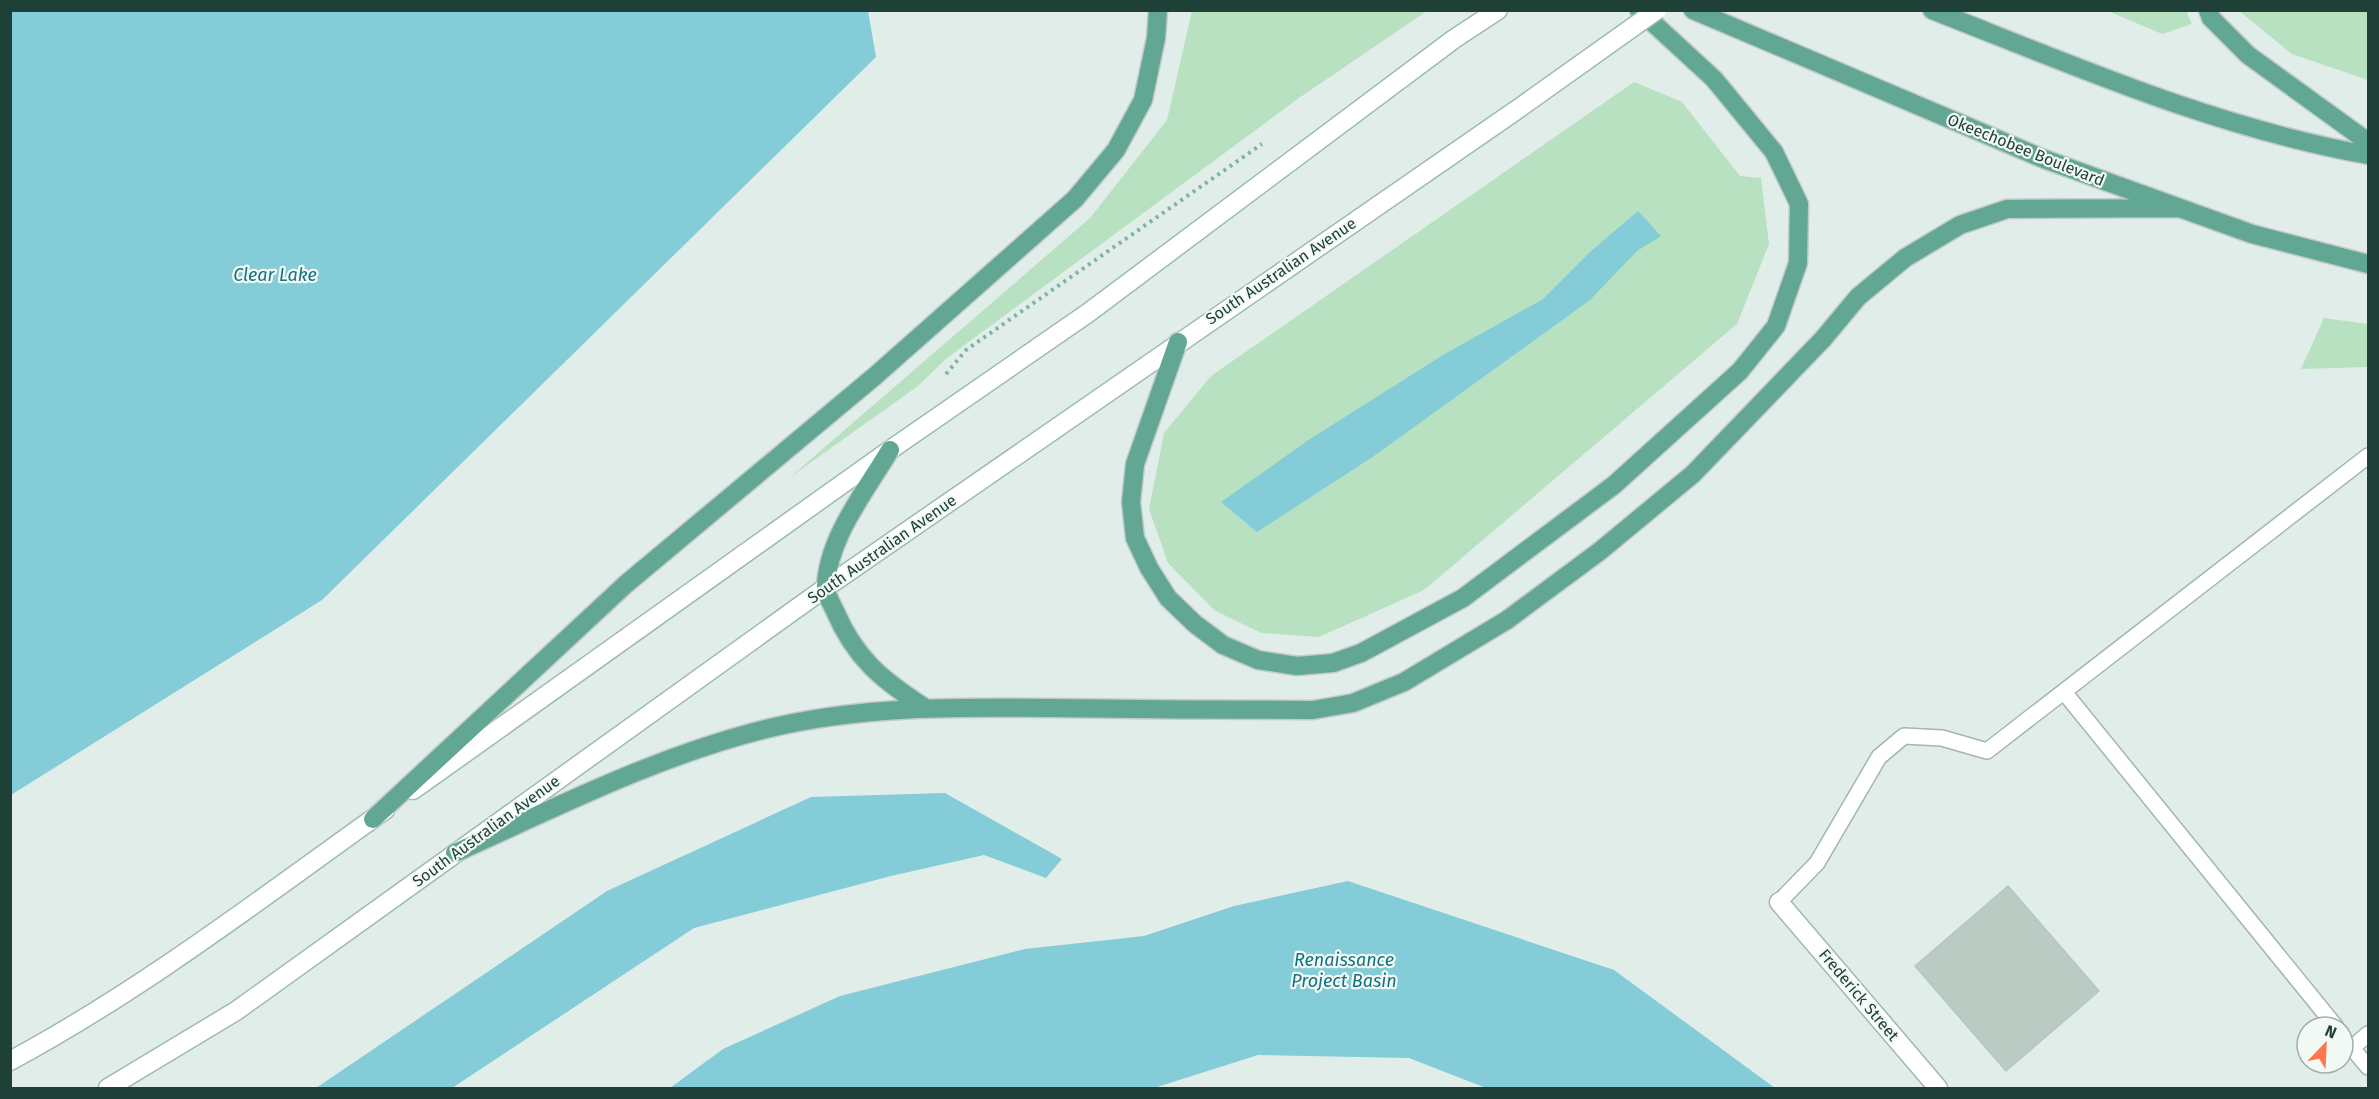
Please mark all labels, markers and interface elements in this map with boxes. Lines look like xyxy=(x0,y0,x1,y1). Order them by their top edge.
street label: Okeechobee Boulevard xyxy=(1945,110,2107,190)
street label: South Australian Avenue xyxy=(1202,214,1360,328)
water label: Clear Lake xyxy=(233,264,317,286)
street label: South Australian Avenue xyxy=(804,490,960,608)
street label: South Australian Avenue xyxy=(409,771,563,891)
street label: Frederick Street xyxy=(1815,945,1903,1045)
water label: Renaissance Project Basin xyxy=(1291,949,1397,992)
north arrow xyxy=(2295,1015,2355,1075)
text: N xyxy=(2322,1021,2339,1042)

